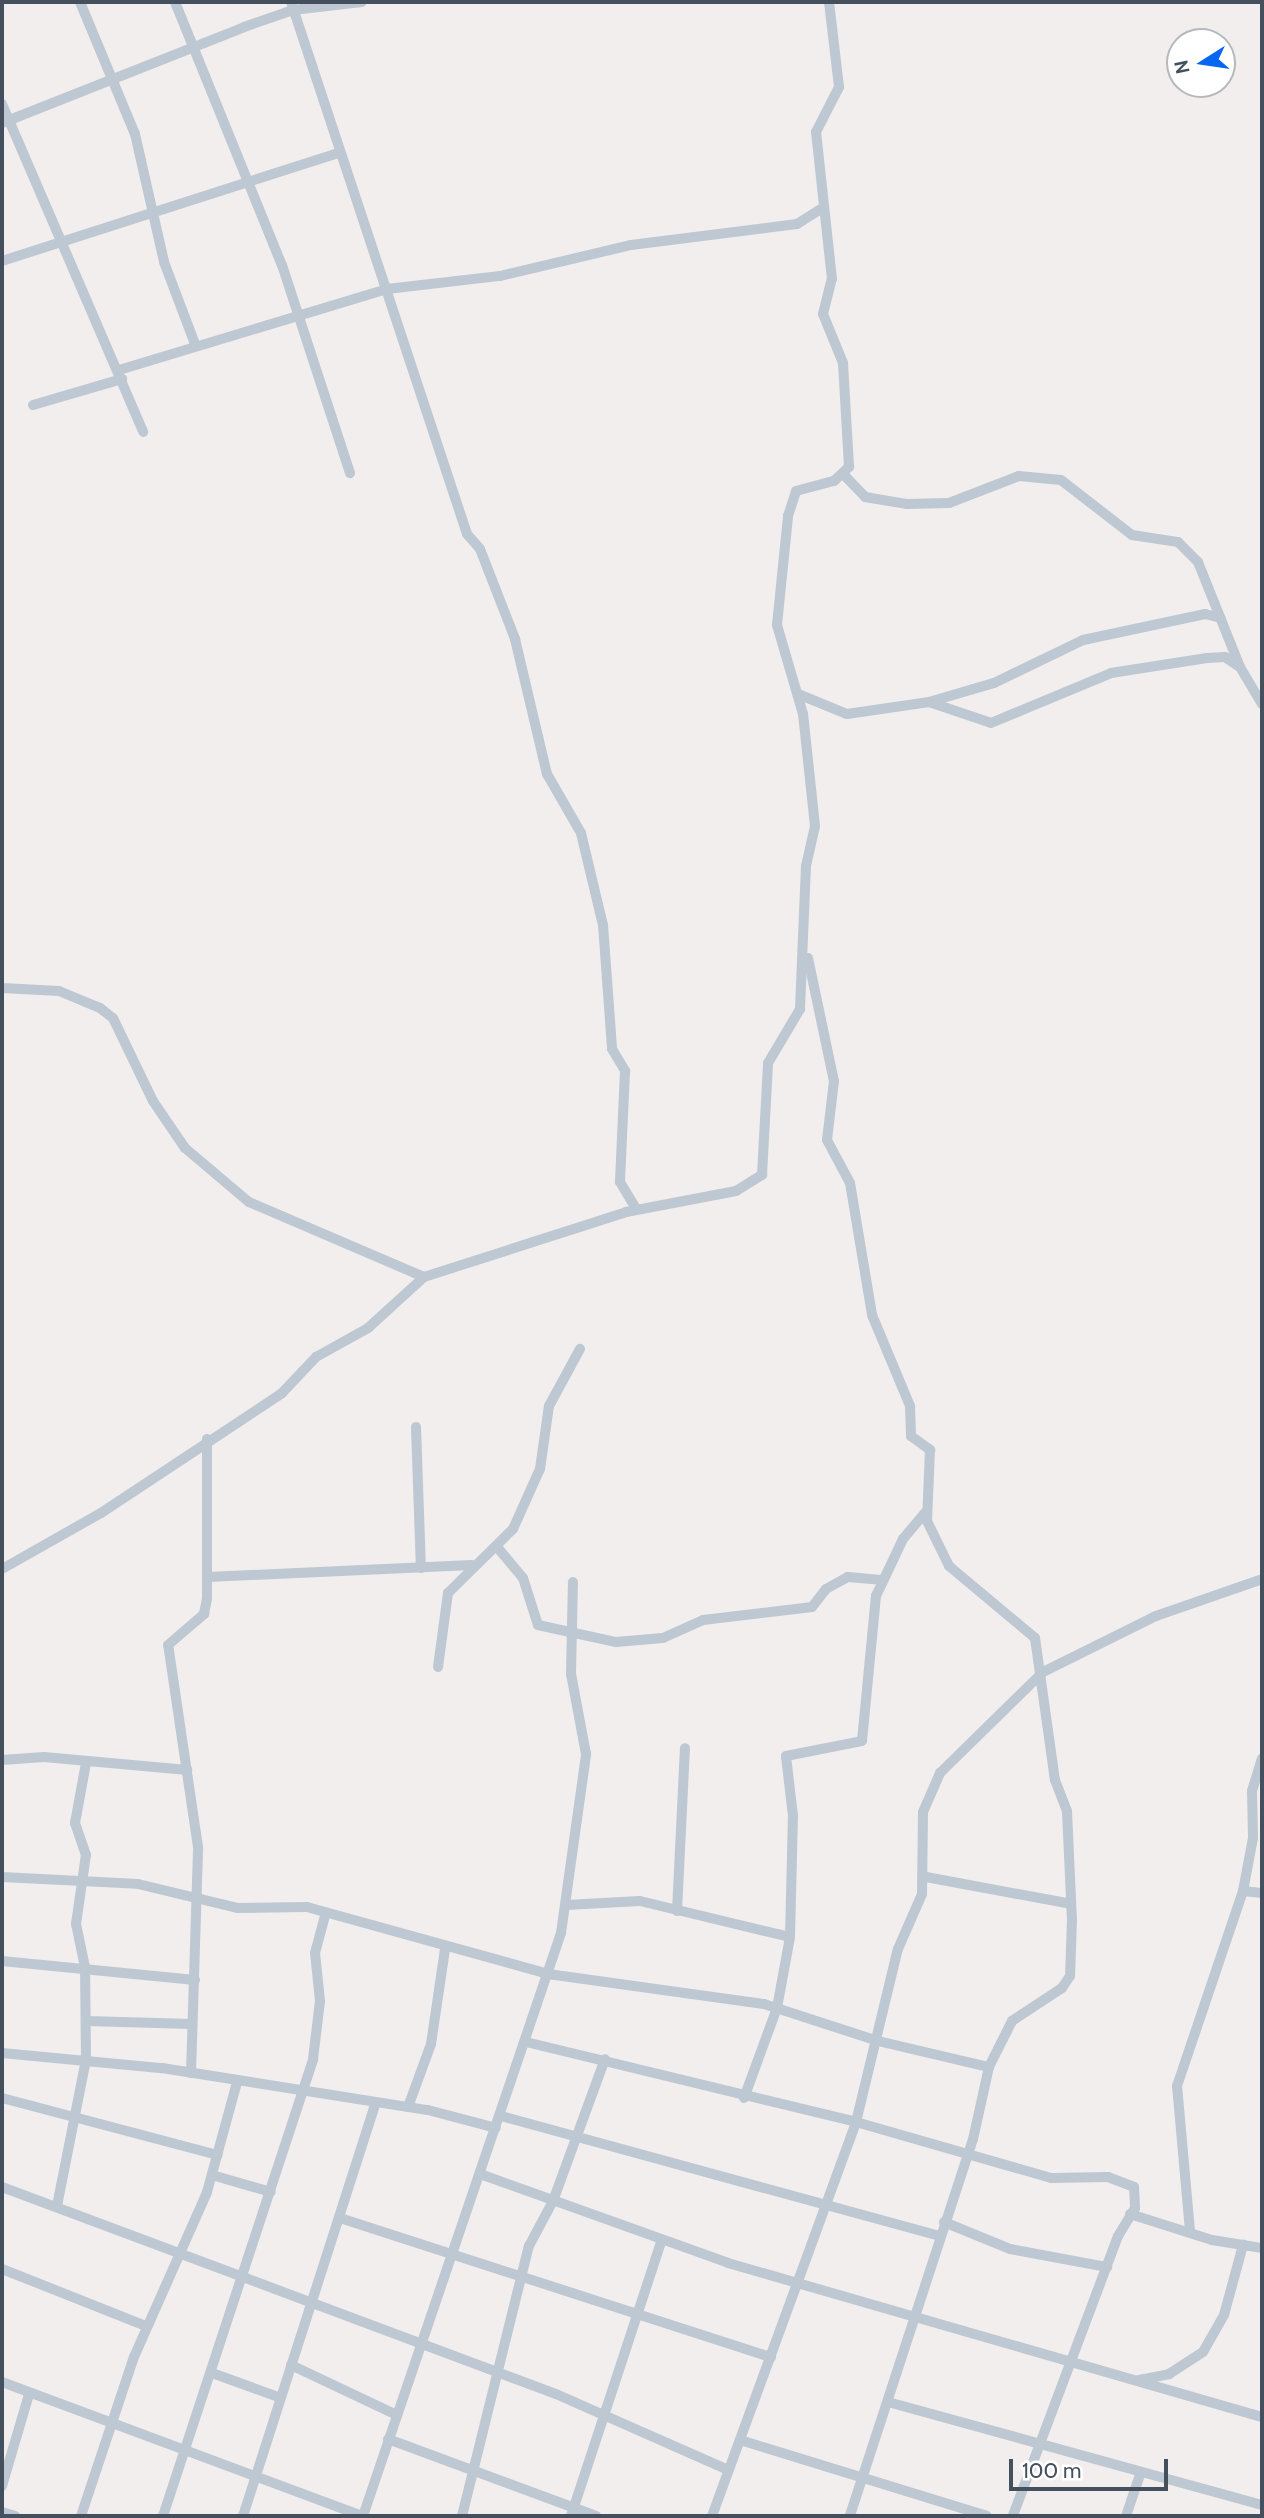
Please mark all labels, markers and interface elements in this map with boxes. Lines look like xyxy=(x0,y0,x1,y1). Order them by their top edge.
north arrow xyxy=(1166,28,1236,98)
text: N xyxy=(1169,58,1195,76)
scale bar xyxy=(1012,2444,1171,2488)
text: 100 m xyxy=(1022,2458,1081,2483)

